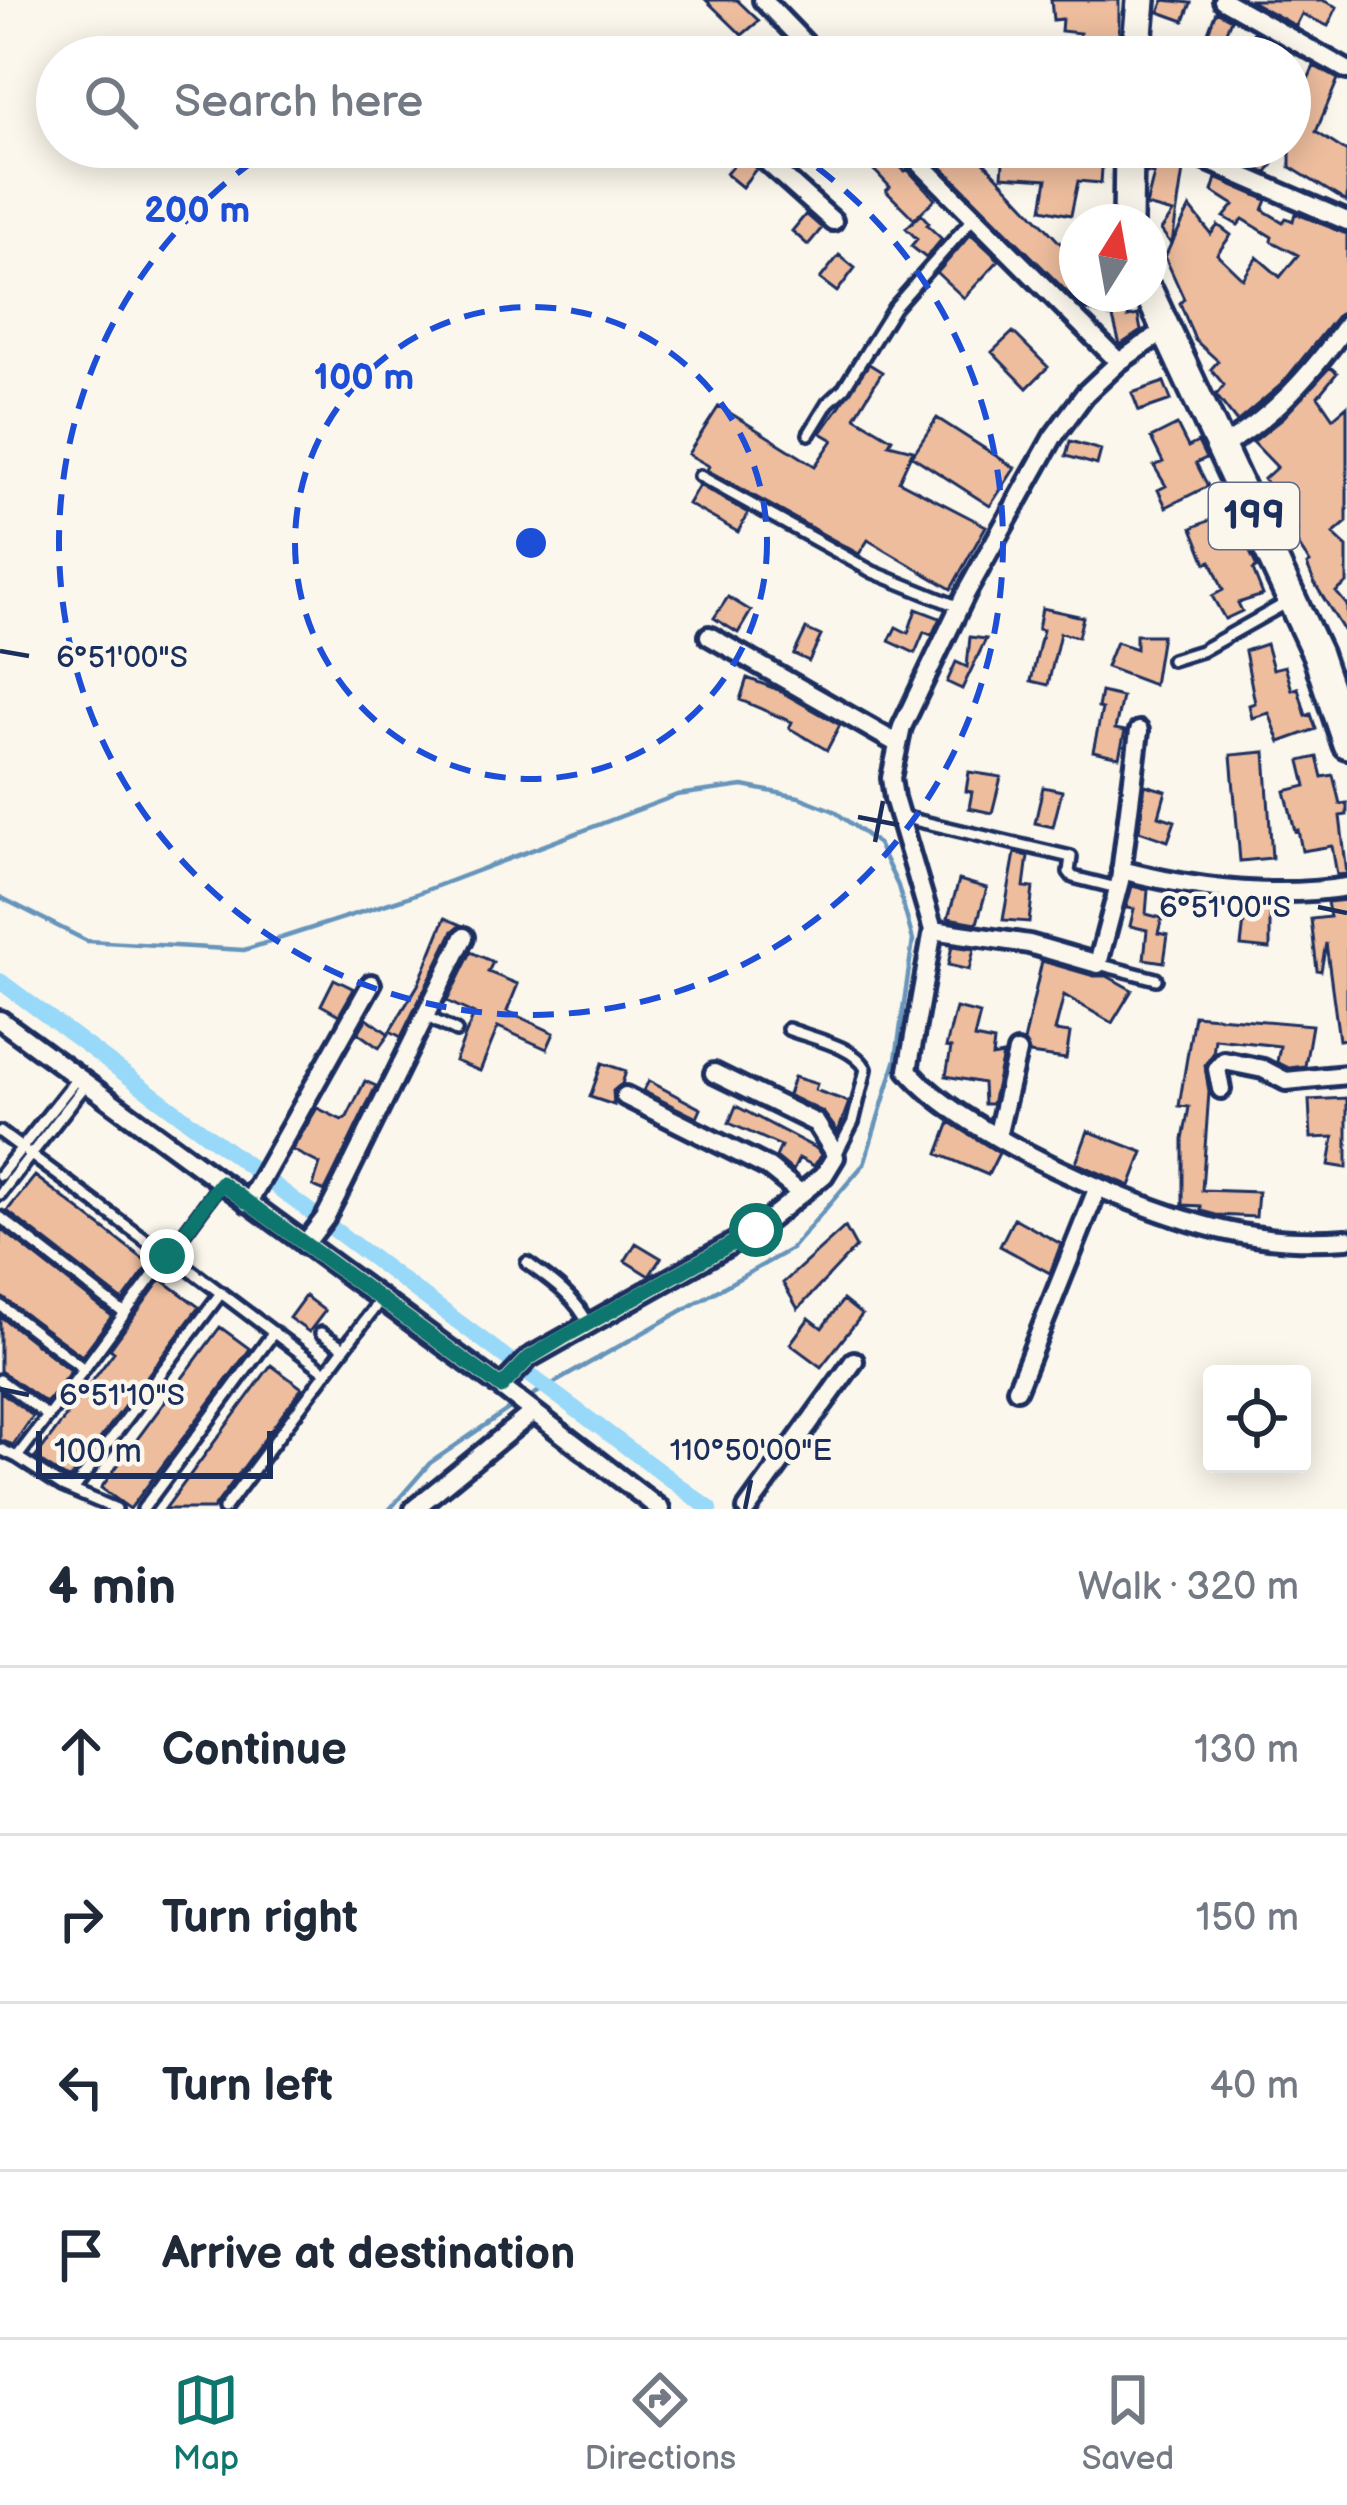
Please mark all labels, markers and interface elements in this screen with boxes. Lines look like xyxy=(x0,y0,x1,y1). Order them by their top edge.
search box xyxy=(36,36,1311,168)
icon: search xyxy=(78,69,144,135)
text: Search here xyxy=(174,75,423,130)
text: 200 m xyxy=(144,190,250,233)
north arrow xyxy=(1059,204,1167,312)
text: 100 m xyxy=(314,357,414,400)
road number: 199 xyxy=(1209,483,1299,549)
centre of rings xyxy=(510,522,552,564)
text: 6°51'00"S xyxy=(56,640,188,676)
text: 6°51'00"S xyxy=(1159,890,1291,926)
route start xyxy=(729,1203,783,1257)
route end xyxy=(140,1229,194,1283)
map controls xyxy=(1203,1365,1311,1473)
button: locate xyxy=(1203,1365,1311,1473)
text: 6°51'10"S xyxy=(59,1378,185,1414)
scale bar xyxy=(36,1425,273,1478)
text: 100 m xyxy=(54,1432,142,1472)
text: 110°50'00"E xyxy=(670,1433,832,1469)
text: 4 min xyxy=(48,1557,176,1618)
text: Walk · 320 m xyxy=(1078,1564,1299,1611)
icon: ahead xyxy=(48,1718,114,1784)
text: Continue xyxy=(162,1723,347,1778)
text: 130 m xyxy=(1194,1727,1299,1774)
icon: right xyxy=(48,1886,114,1952)
text: Turn right xyxy=(162,1891,358,1946)
text: 150 m xyxy=(1196,1895,1299,1942)
icon: left xyxy=(48,2054,114,2120)
text: Turn left xyxy=(162,2059,333,2114)
text: 40 m xyxy=(1209,2063,1299,2110)
icon: arrive xyxy=(48,2222,114,2288)
text: Arrive at destination xyxy=(162,2227,575,2282)
tab: Map xyxy=(173,2367,239,2479)
tab: Directions xyxy=(584,2367,736,2479)
tab: Saved xyxy=(1082,2367,1174,2479)

